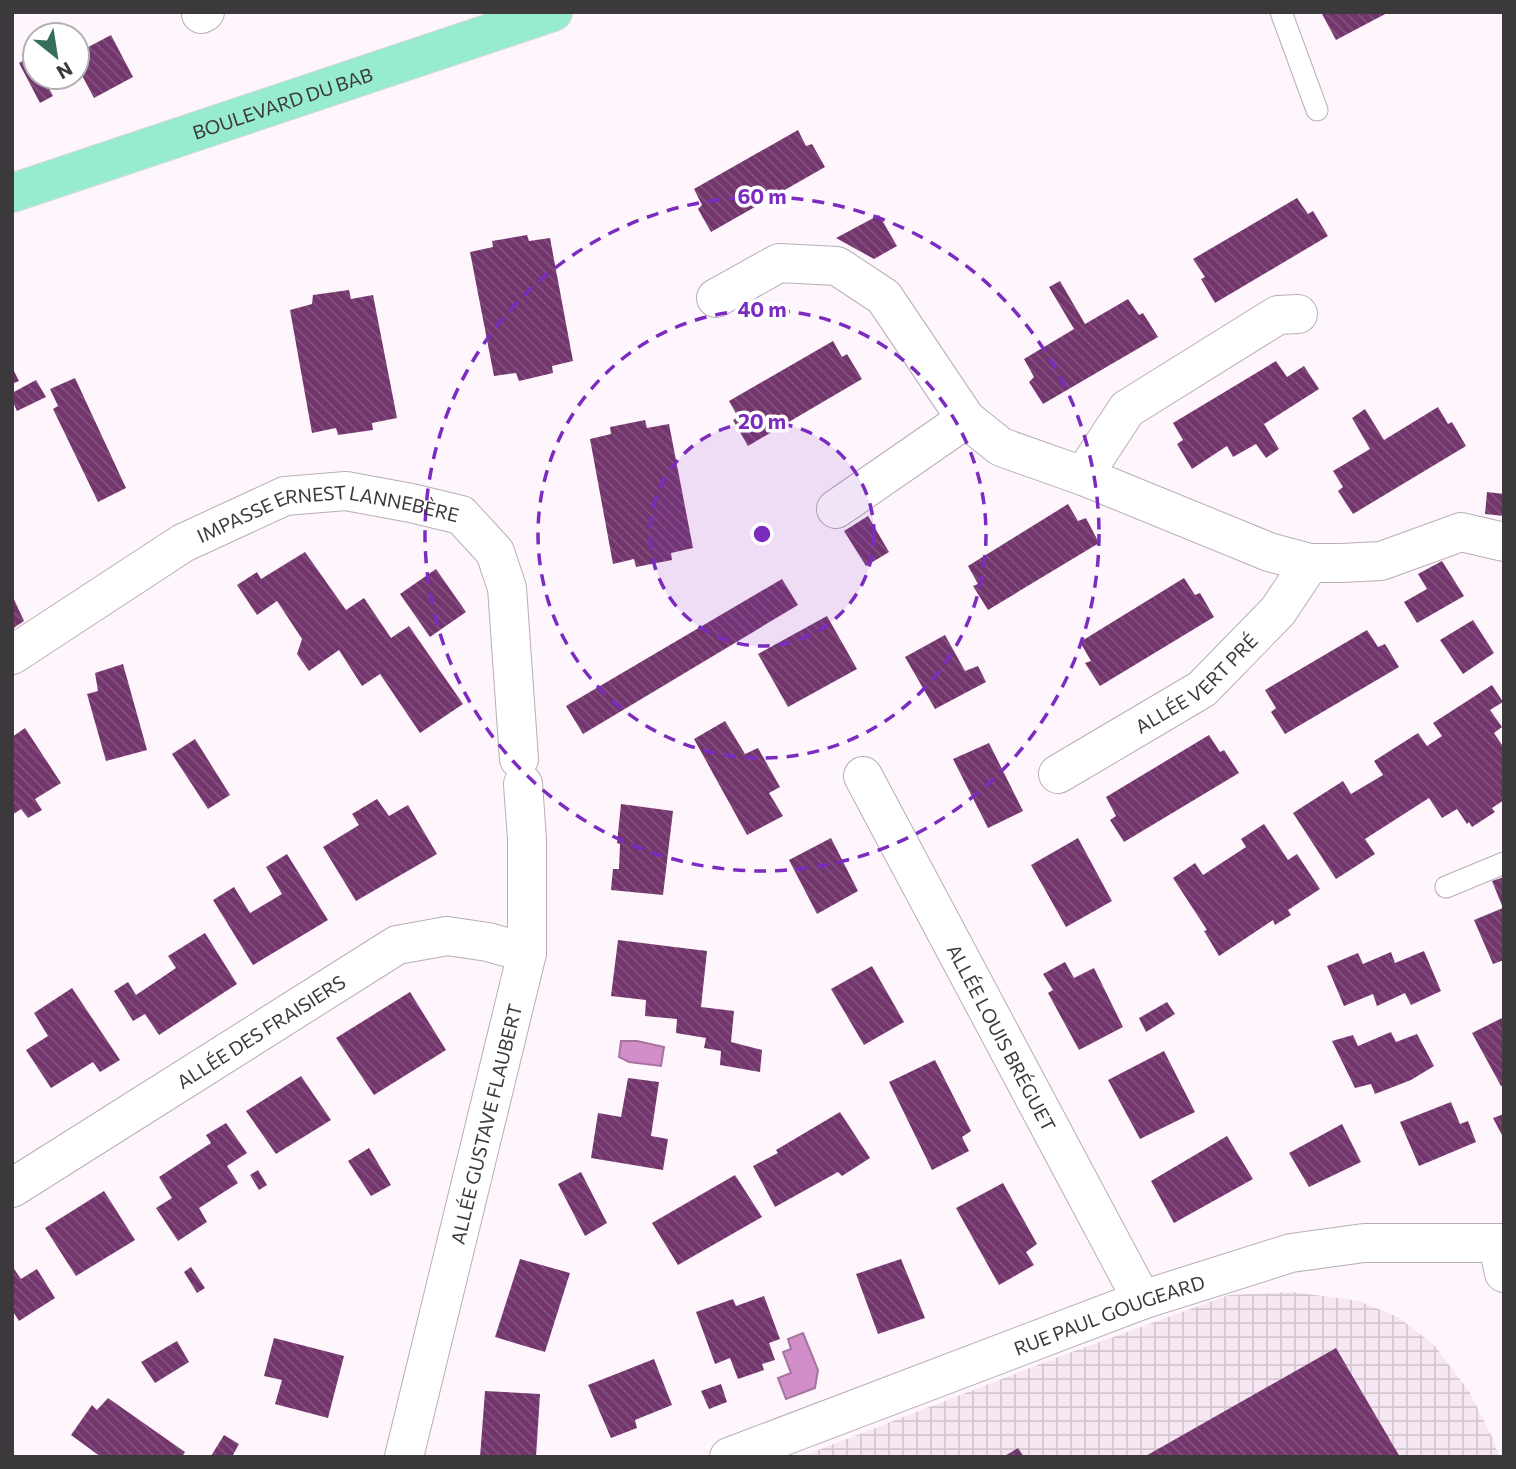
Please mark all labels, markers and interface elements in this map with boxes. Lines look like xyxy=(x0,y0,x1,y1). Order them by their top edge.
north arrow xyxy=(21,21,91,91)
text: N xyxy=(53,58,77,85)
street label: BOULEVARD DU BAB xyxy=(189,62,375,143)
text: 60 m xyxy=(737,183,787,208)
text: 40 m xyxy=(737,296,787,321)
text: 20 m xyxy=(738,408,786,433)
street label: IMPASSE ERNEST LANNEBÈRE xyxy=(193,480,462,547)
centre of rings xyxy=(750,522,774,546)
street label: ALLÉE VERT PRÉ xyxy=(1131,628,1262,738)
street label: ALLÉE LOUIS BRÉGUET xyxy=(943,940,1061,1135)
street label: ALLÉE DES FRAISIERS xyxy=(172,969,349,1093)
street label: ALLÉE GUSTAVE FLAUBERT xyxy=(445,1001,526,1246)
street label: RUE PAUL GOUGEARD xyxy=(1010,1270,1207,1359)

